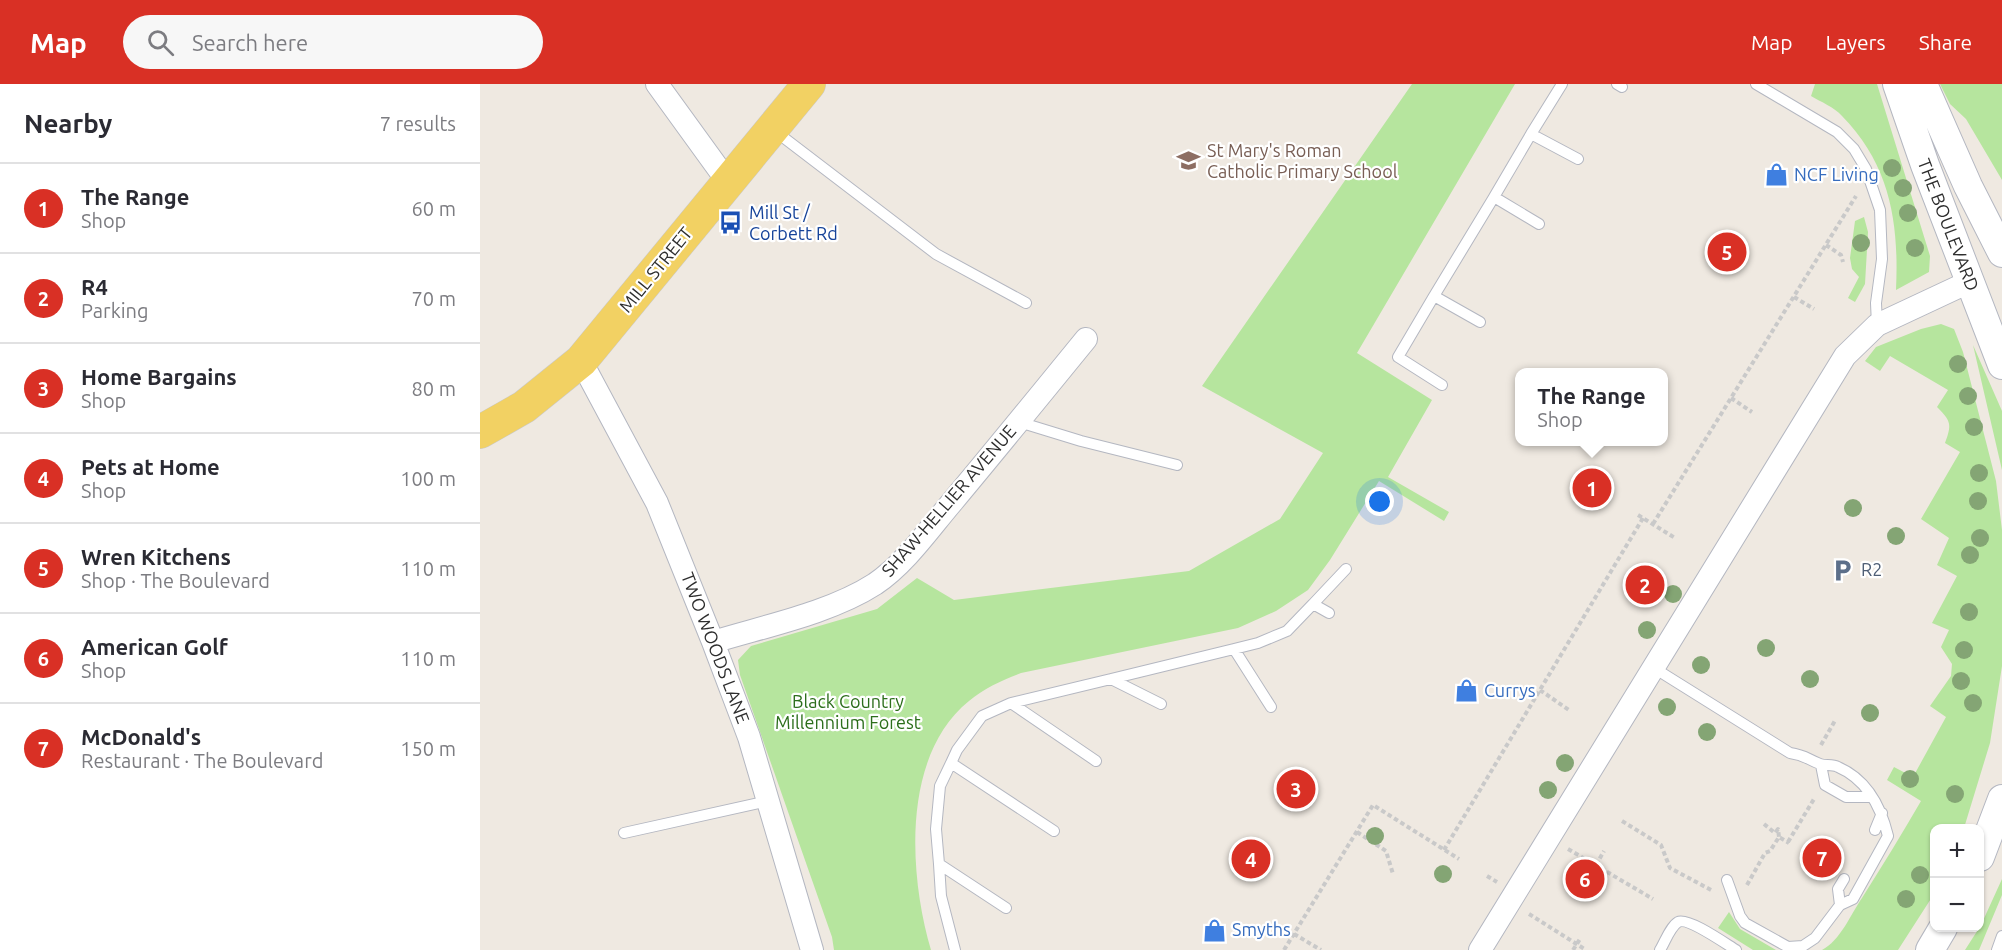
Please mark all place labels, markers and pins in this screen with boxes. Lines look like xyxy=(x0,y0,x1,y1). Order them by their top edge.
place label: St Mary's Roman Catholic Primary School xyxy=(1207,140,1398,181)
school or university icon: St Mary's Roman Catholic Primary School xyxy=(1176,148,1202,174)
shop icon: NCF Living xyxy=(1763,162,1789,188)
place label: NCF Living xyxy=(1794,164,1879,184)
place label: Mill St / Corbett Rd xyxy=(749,202,838,243)
bus stop icon: Mill St / Corbett Rd xyxy=(718,210,744,236)
pin: 5 xyxy=(1708,230,1746,274)
pin: 1 xyxy=(1572,466,1612,510)
parking icon: R2 xyxy=(1830,557,1856,583)
place label: R2 xyxy=(1861,559,1882,579)
pin: 2 xyxy=(1626,562,1664,608)
shop icon: Currys xyxy=(1453,678,1479,704)
place label: Currys xyxy=(1484,680,1536,700)
pin: 3 xyxy=(1276,766,1316,812)
pin: 4 xyxy=(1232,836,1270,882)
pin: 7 xyxy=(1802,836,1842,880)
pin: 6 xyxy=(1566,856,1604,902)
shop icon: Smyths xyxy=(1201,917,1227,943)
place label: Smyths xyxy=(1232,919,1291,939)

